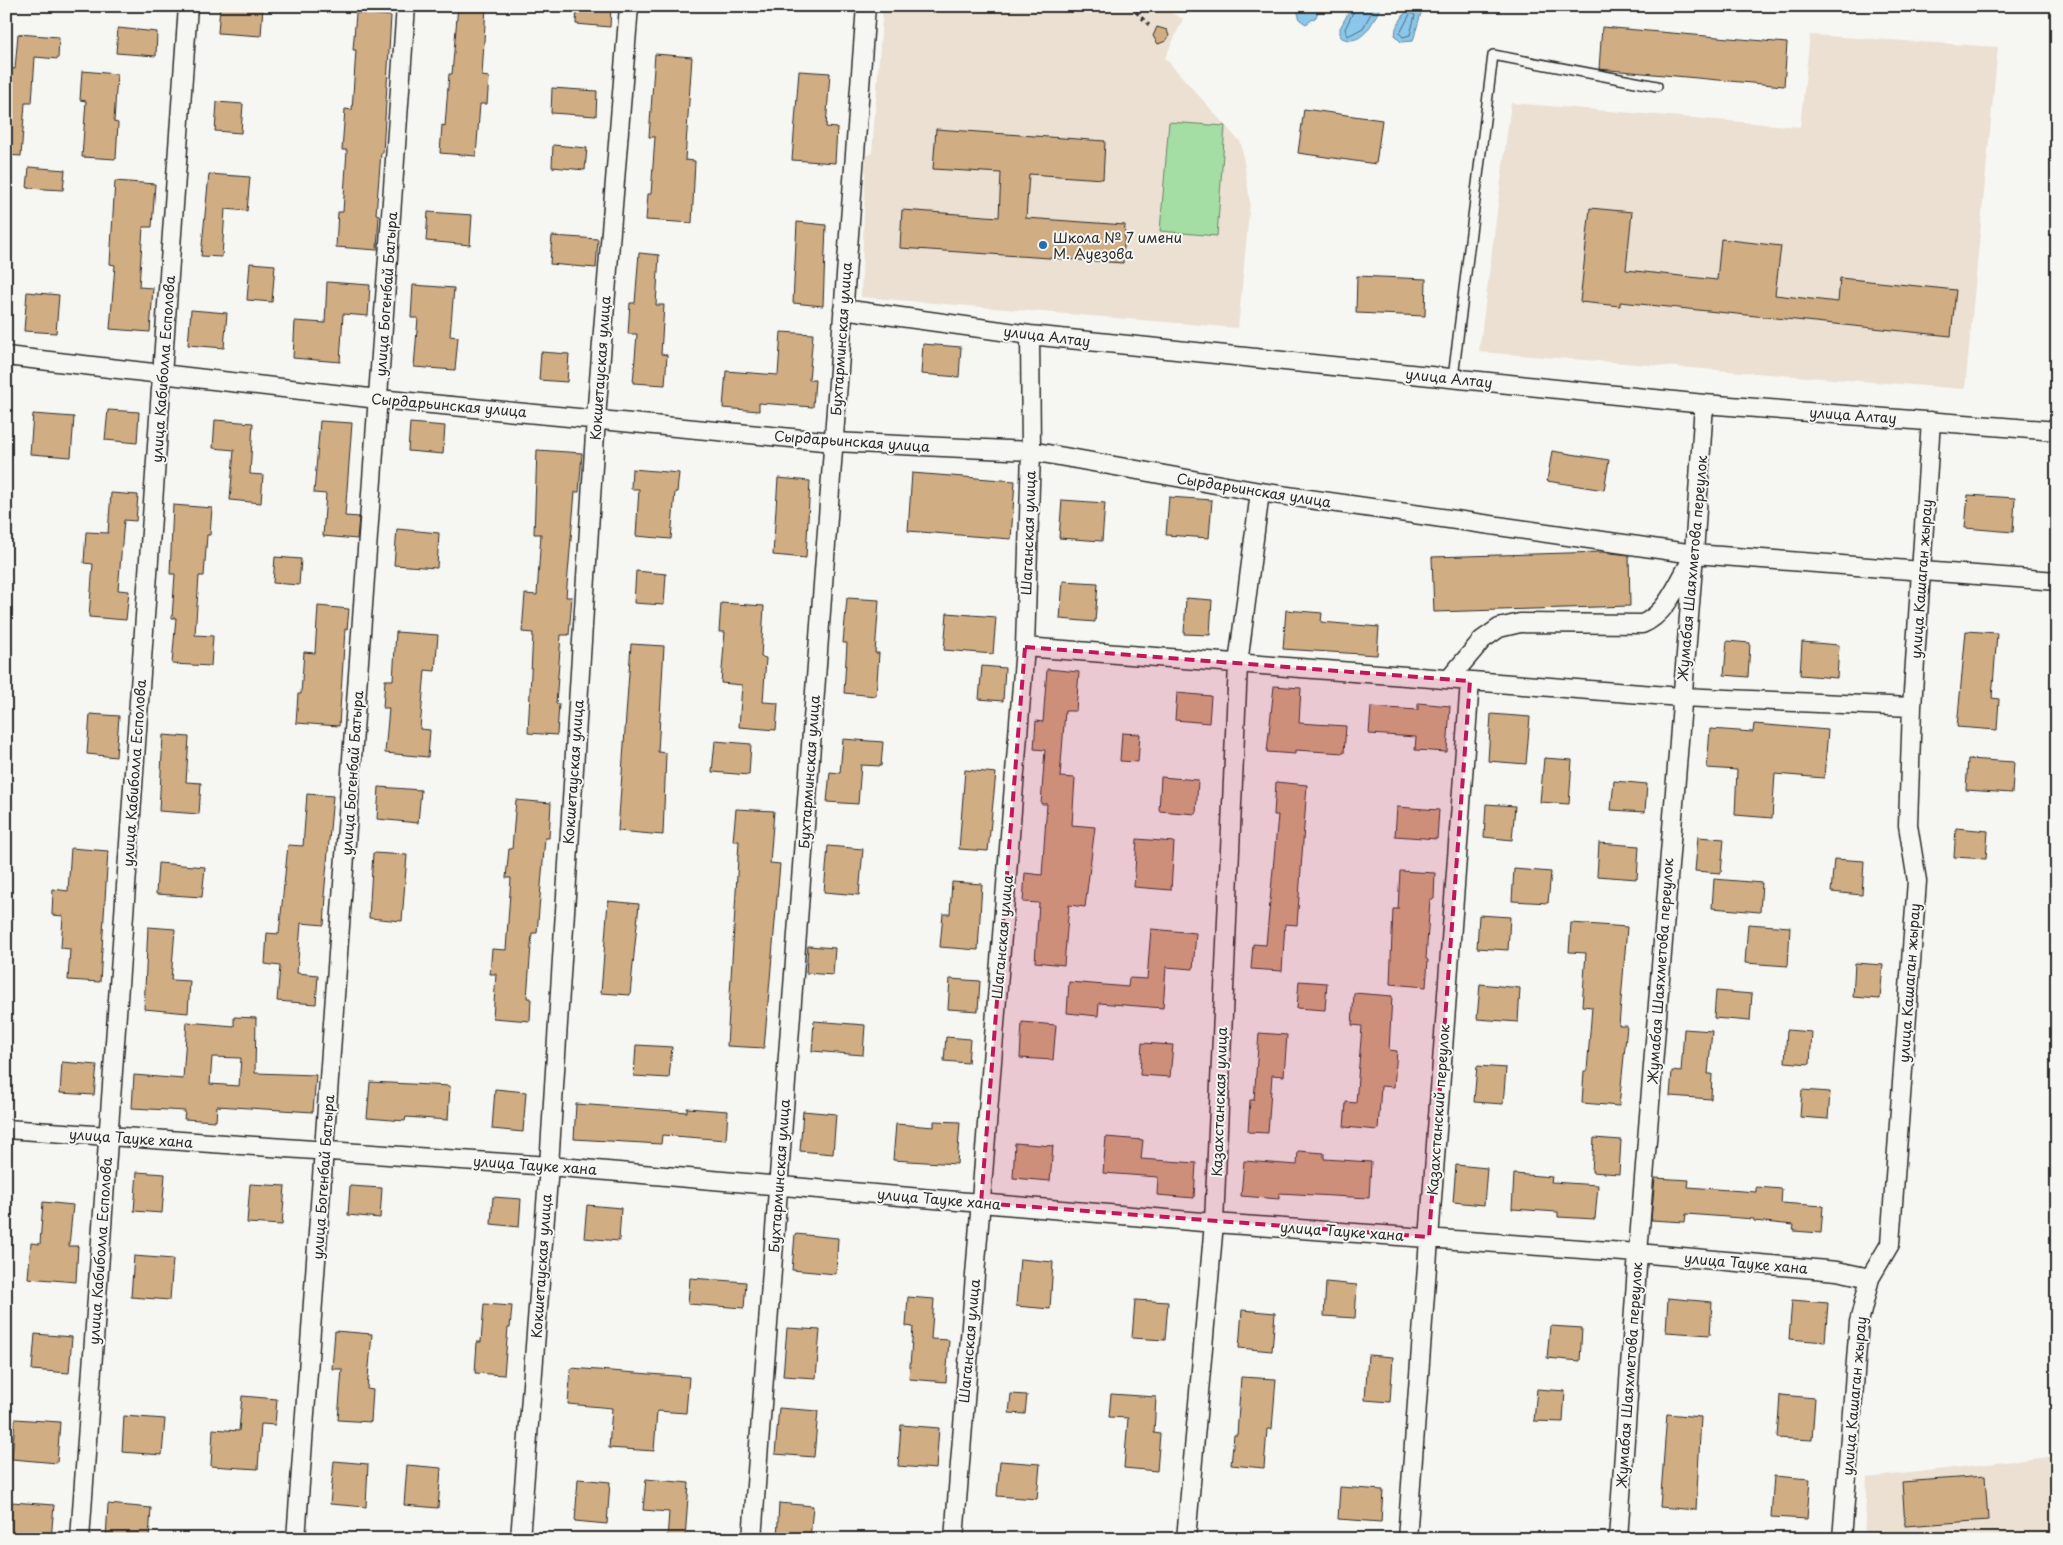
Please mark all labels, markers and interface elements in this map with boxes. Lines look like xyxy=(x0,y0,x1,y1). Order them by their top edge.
street label: улица Богенбай Батыра xyxy=(370,211,402,377)
place label: Школа № 7 имени М. Ауезова xyxy=(1053,227,1182,264)
marker: Школа № 7 имени М. Ауезова xyxy=(1037,239,1049,251)
street label: Бухтарминская улица xyxy=(825,261,857,417)
street label: улица Кабиболла Есполова xyxy=(146,274,180,463)
street label: Кокшетауская улица xyxy=(584,295,616,441)
street label: улица Алтау xyxy=(1002,320,1092,352)
street label: улица Алтау xyxy=(1404,363,1494,393)
street label: Сырдарьинская улица xyxy=(370,388,528,422)
street label: улица Алтау xyxy=(1809,401,1897,429)
street label: Сырдарьинская улица xyxy=(773,425,931,457)
street label: Жумабая Шаяхметова переулок xyxy=(1672,454,1712,682)
street label: Сырдарьинская улица xyxy=(1175,467,1333,513)
street label: Шаганская улица xyxy=(1015,470,1041,596)
street label: улица Кашаган жырау xyxy=(1905,499,1937,659)
street label: улица Кабиболла Есполова xyxy=(117,678,151,867)
street label: улица Богенбай Батыра xyxy=(336,690,368,856)
street label: Бухтарминская улица xyxy=(793,694,825,850)
street label: Кокшетауская улица xyxy=(557,699,589,845)
street label: Жумабая Шаяхметова переулок xyxy=(1642,857,1678,1085)
street label: Шаганская улица xyxy=(986,874,1018,1000)
street label: улица Кашаган жырау xyxy=(1893,903,1925,1063)
street label: Казахстанский переулок xyxy=(1422,1023,1454,1196)
street label: Казахстанская улица xyxy=(1206,1027,1232,1177)
street label: улица Богенбай Батыра xyxy=(307,1094,339,1260)
street label: Бухтарминская улица xyxy=(763,1098,795,1254)
street label: улица Тауке хана xyxy=(68,1123,194,1153)
street label: улица Тауке хана xyxy=(472,1150,598,1180)
street label: улица Кабиболла Есполова xyxy=(83,1156,117,1345)
street label: улица Тауке хана xyxy=(876,1183,1002,1215)
street label: Кокшетауская улица xyxy=(525,1193,557,1339)
street label: улица Тауке хана xyxy=(1279,1216,1405,1246)
street label: улица Тауке хана xyxy=(1683,1247,1809,1279)
street label: Жумабая Шаяхметова переулок xyxy=(1611,1261,1647,1489)
street label: Шаганская улица xyxy=(953,1278,985,1404)
street label: улица Кашаган жырау xyxy=(1837,1316,1871,1476)

